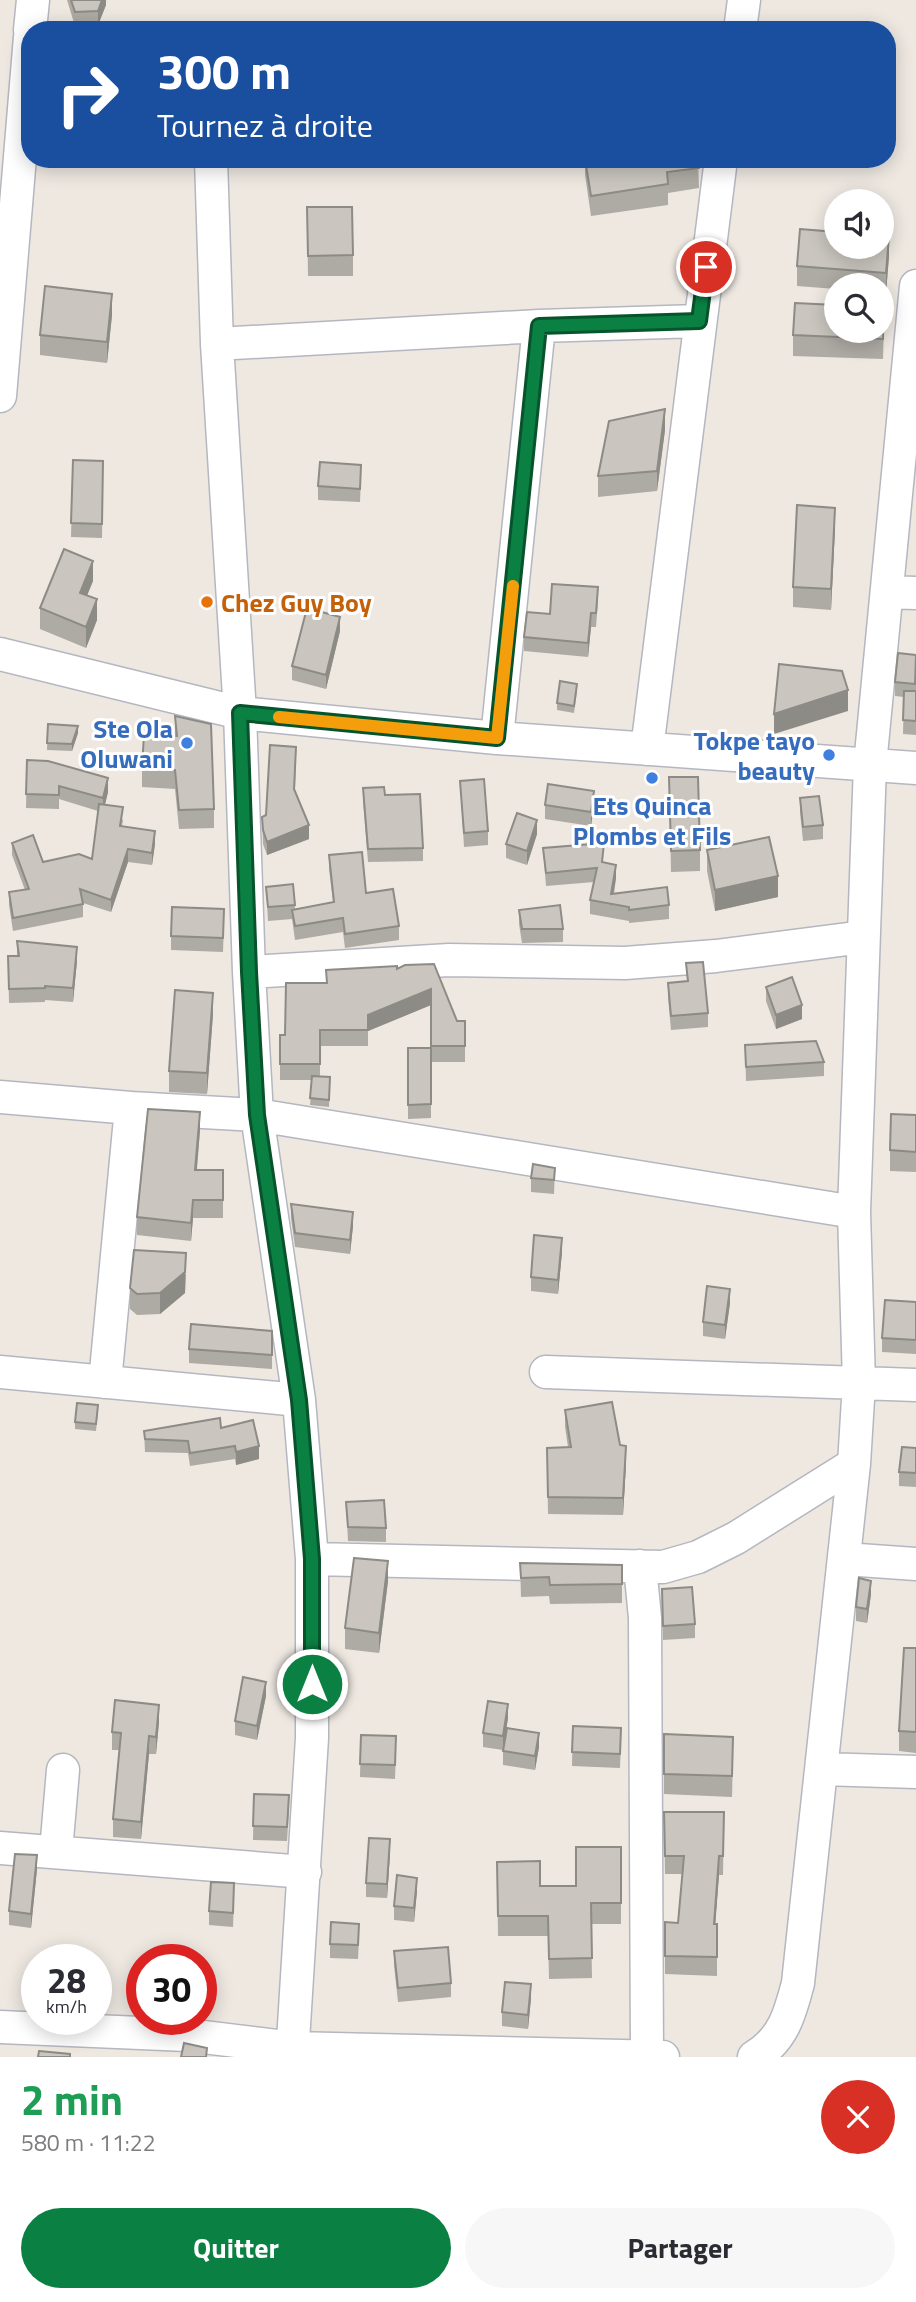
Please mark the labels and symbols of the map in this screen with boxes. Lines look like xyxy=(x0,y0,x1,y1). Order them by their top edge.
pin xyxy=(676,237,736,297)
place label: Chez Guy Boy xyxy=(221,583,372,622)
marker: Chez Guy Boy xyxy=(199,594,215,610)
place label: Ste Ola Oluwani xyxy=(80,709,173,778)
place label: Tokpe tayo beauty xyxy=(694,721,815,790)
marker: Ste Ola Oluwani xyxy=(179,735,195,751)
marker: Tokpe tayo beauty xyxy=(821,747,837,763)
marker: Ets Quinca Plombs et Fils xyxy=(644,770,660,786)
place label: Ets Quinca Plombs et Fils xyxy=(573,786,731,855)
position arrow xyxy=(275,1647,349,1721)
speed limit sign: 30 xyxy=(126,1944,217,2035)

